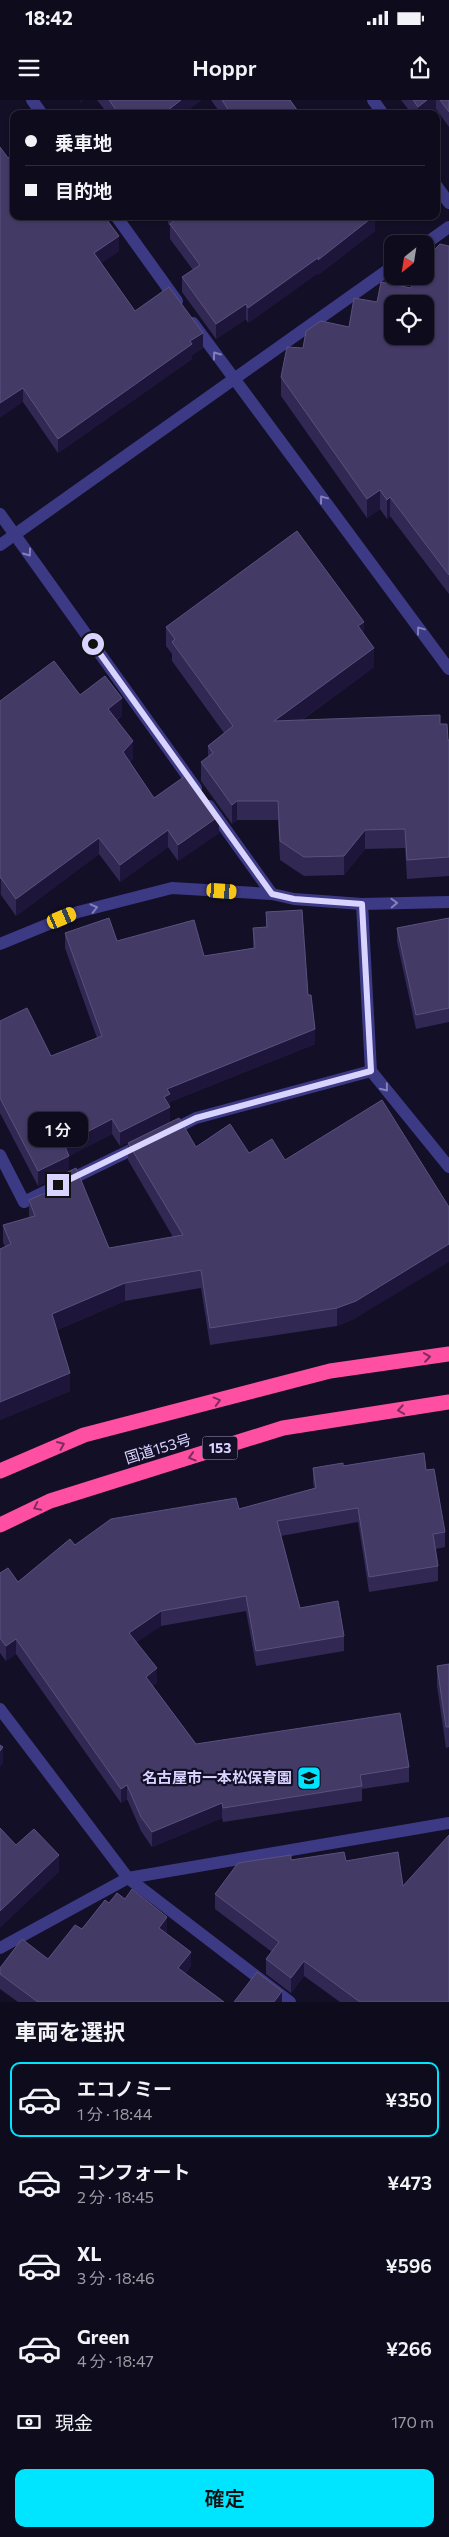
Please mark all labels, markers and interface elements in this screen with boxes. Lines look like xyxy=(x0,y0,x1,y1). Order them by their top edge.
text: 18:42 xyxy=(25,6,73,29)
icon: menu xyxy=(15,54,43,82)
text: Hoppr xyxy=(192,54,257,81)
icon: share xyxy=(406,54,434,82)
text: 乗車地 xyxy=(55,131,112,154)
text: 目的地 xyxy=(55,179,112,202)
north arrow xyxy=(384,235,434,285)
map controls xyxy=(384,235,434,345)
button: locate xyxy=(384,295,434,345)
one-way arrow xyxy=(213,351,222,361)
one-way arrow xyxy=(320,495,329,505)
one-way arrow xyxy=(23,547,31,556)
one-way arrow xyxy=(417,626,426,636)
route start xyxy=(82,633,104,655)
car xyxy=(206,882,237,900)
one-way arrow xyxy=(390,898,398,908)
one-way arrow xyxy=(90,903,98,913)
car xyxy=(45,905,78,931)
one-way arrow xyxy=(379,1082,388,1091)
callout: 1 分 xyxy=(28,1112,88,1148)
text: 1 分 xyxy=(45,1120,71,1139)
route end xyxy=(47,1174,69,1196)
one-way arrow xyxy=(423,1352,431,1363)
one-way arrow xyxy=(212,1396,220,1406)
one-way arrow xyxy=(396,1404,405,1414)
street label: 国道153号 xyxy=(122,1429,193,1467)
road number: 153 xyxy=(202,1436,238,1460)
one-way arrow xyxy=(56,1441,65,1451)
one-way arrow xyxy=(188,1451,196,1461)
one-way arrow xyxy=(33,1501,42,1511)
school or university icon: 名古屋市一本松保育園 xyxy=(296,1765,322,1791)
place label: 名古屋市一本松保育園 xyxy=(142,1768,292,1786)
text: 車両を選択 xyxy=(15,2018,125,2045)
icon: car xyxy=(17,2077,62,2122)
text: エコノミー xyxy=(77,2077,172,2100)
text: ¥350 xyxy=(385,2088,432,2111)
text: 1 分 · 18:44 xyxy=(77,2104,152,2123)
icon: car xyxy=(17,2160,62,2205)
text: コンフォート xyxy=(77,2160,190,2183)
text: ¥473 xyxy=(387,2171,432,2194)
text: 2 分 · 18:45 xyxy=(77,2187,154,2206)
text: XL xyxy=(77,2242,102,2265)
icon: car xyxy=(17,2243,62,2288)
text: ¥596 xyxy=(385,2254,432,2277)
text: 3 分 · 18:46 xyxy=(77,2268,155,2287)
text: Green xyxy=(77,2325,129,2348)
icon: car xyxy=(17,2326,62,2371)
text: ¥266 xyxy=(386,2337,432,2360)
text: 4 分 · 18:47 xyxy=(77,2351,154,2370)
icon: cash xyxy=(15,2408,43,2436)
text: 現金 xyxy=(55,2411,93,2434)
text: 170 m xyxy=(391,2412,434,2431)
button: 確定 xyxy=(15,2469,434,2527)

